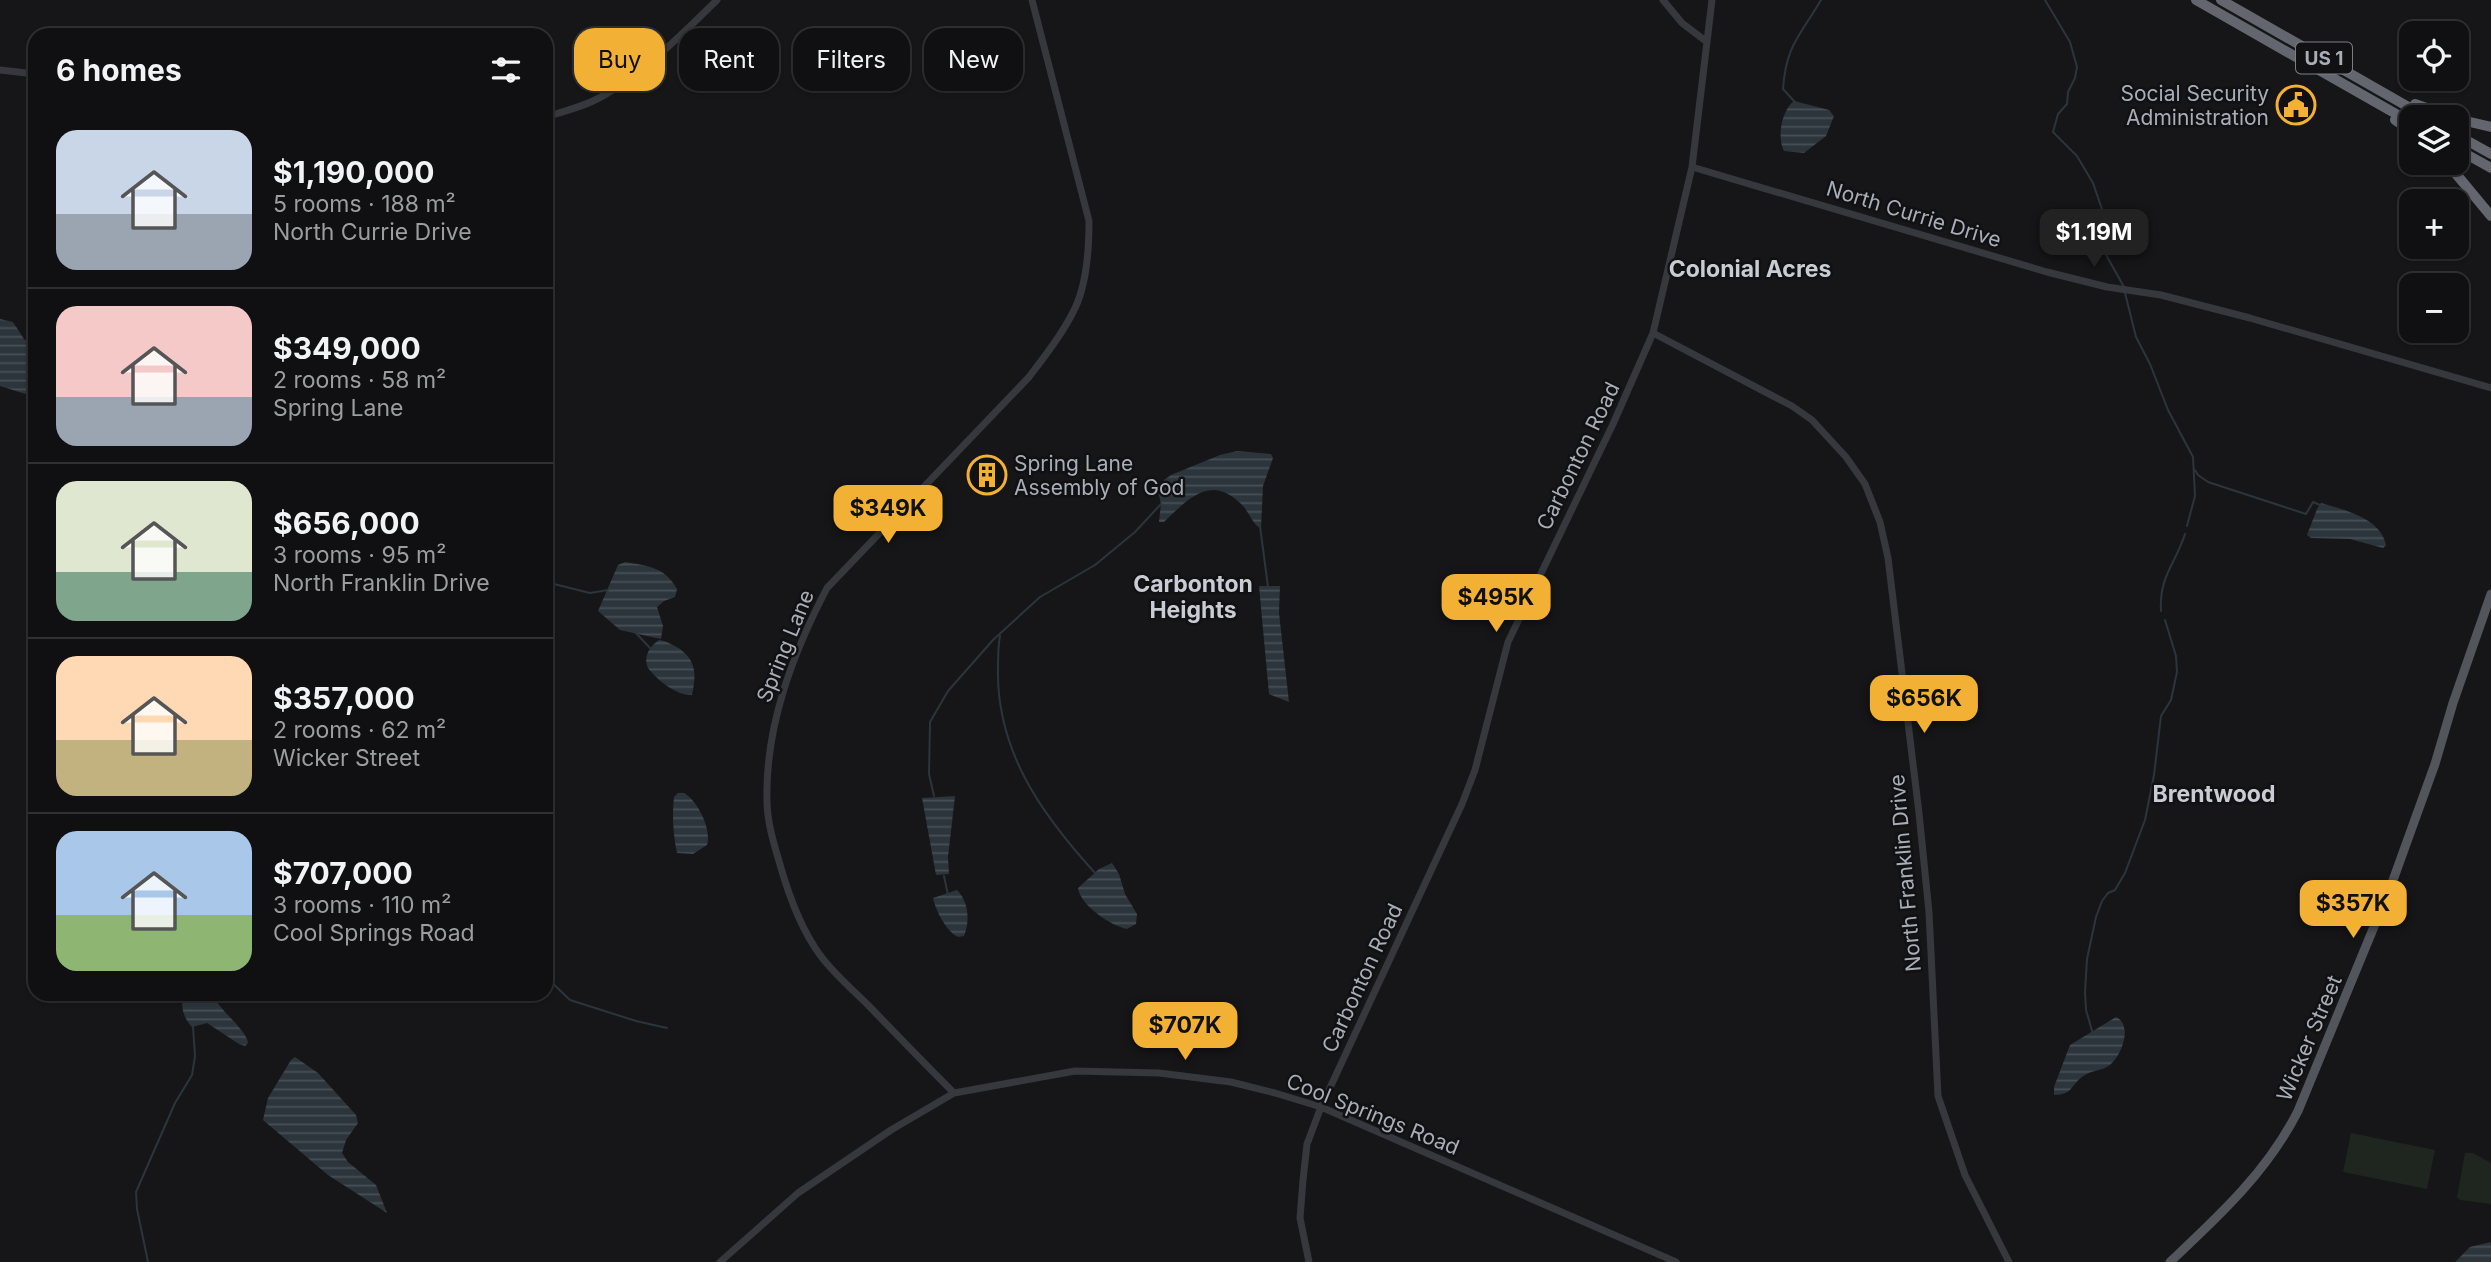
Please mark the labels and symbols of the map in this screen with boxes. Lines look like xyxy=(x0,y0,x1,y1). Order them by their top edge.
road number: US 1 xyxy=(2296,43,2352,74)
place label: Social Security Administration xyxy=(2121,81,2269,130)
public building icon: Social Security Administration xyxy=(2275,84,2317,126)
street label: North Currie Drive xyxy=(1824,176,2004,252)
pin: $1.19M xyxy=(2037,210,2151,269)
district label: Colonial Acres xyxy=(1669,255,1831,283)
street label: Carbonton Road xyxy=(1531,378,1625,534)
place label: Spring Lane Assembly of God xyxy=(1014,451,1184,500)
building icon: Spring Lane Assembly of God xyxy=(966,454,1008,496)
pin: $349K xyxy=(839,486,937,545)
district label: Carbonton Heights xyxy=(1133,570,1253,624)
pin: $495K xyxy=(1447,574,1545,634)
street label: Spring Lane xyxy=(751,586,819,706)
pin: $656K xyxy=(1875,676,1973,735)
street label: North Franklin Drive xyxy=(1884,773,1926,973)
district label: Brentwood xyxy=(2153,780,2275,808)
pin: $357K xyxy=(2304,880,2402,940)
street label: Carbonton Road xyxy=(1317,900,1407,1056)
street label: Wicker Street xyxy=(2271,971,2347,1105)
pin: $707K xyxy=(1136,1002,1234,1062)
street label: Cool Springs Road xyxy=(1283,1068,1463,1160)

